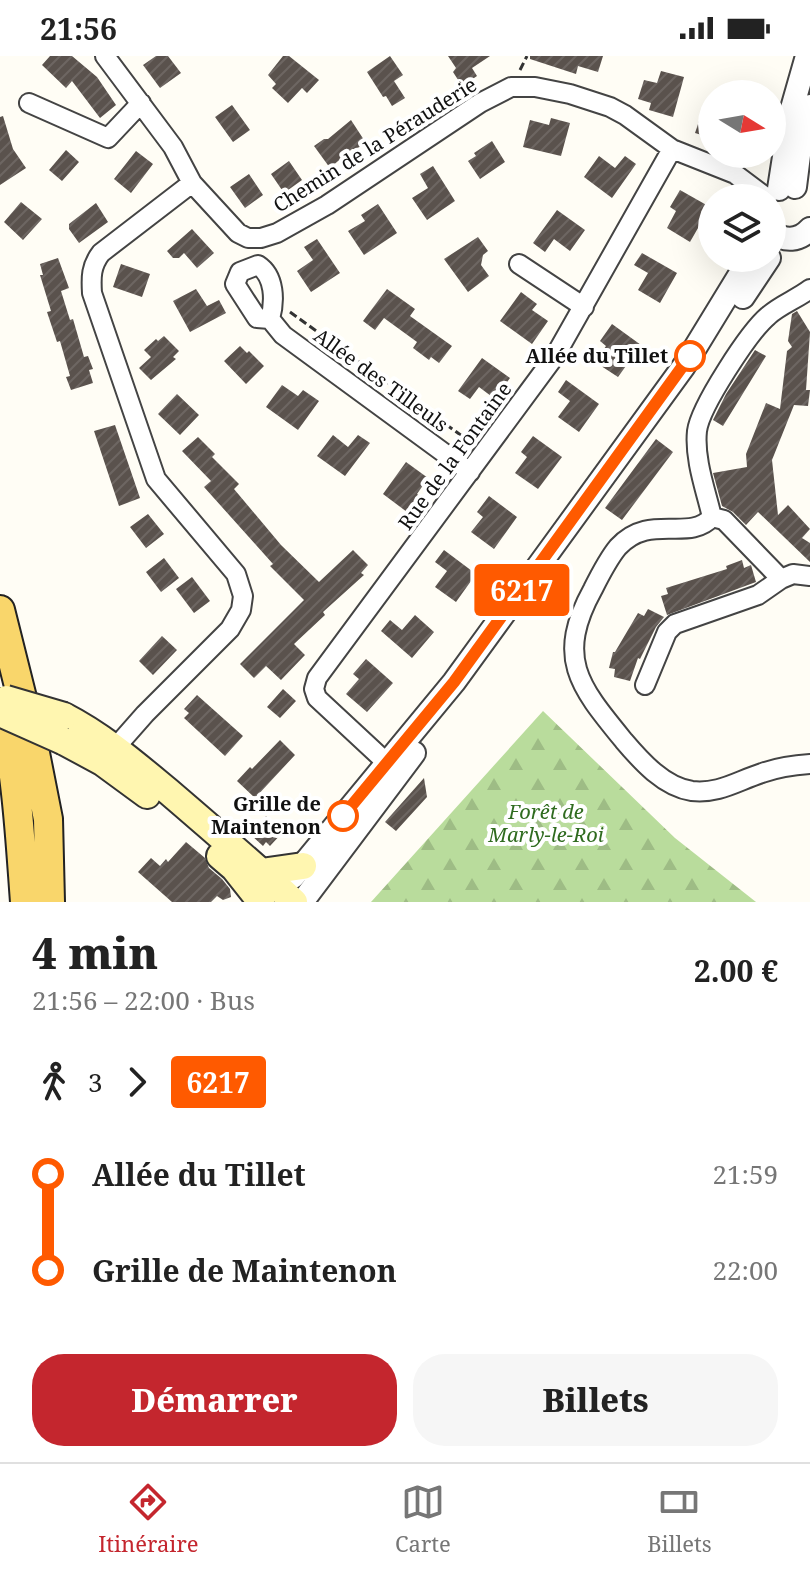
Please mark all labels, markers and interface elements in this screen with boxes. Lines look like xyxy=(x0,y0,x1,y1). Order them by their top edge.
text: 21:56 xyxy=(40,8,117,49)
street label: Chemin de la Pérauderie xyxy=(268,71,482,218)
north arrow xyxy=(698,80,786,168)
map controls xyxy=(698,80,786,272)
button: layers xyxy=(698,184,786,272)
street label: Allée des Tilleuls xyxy=(309,322,454,438)
marker: Allée du Tillet xyxy=(675,341,705,371)
place label: Allée du Tillet xyxy=(526,342,668,369)
street label: Rue de la Fontaine xyxy=(392,376,517,535)
line badge: 6217 xyxy=(466,564,578,616)
text: 6217 xyxy=(490,571,554,609)
place label: Grille de Maintenon xyxy=(211,790,321,840)
park label: Forêt de Marly-le-Roi xyxy=(487,798,604,848)
marker: Grille de Maintenon xyxy=(328,801,358,831)
text: 4 min xyxy=(32,922,158,982)
text: 2.00 € xyxy=(694,950,778,991)
text: 21:56 – 22:00 · Bus xyxy=(32,982,255,1018)
icon: walk xyxy=(32,1060,76,1104)
icon: forward xyxy=(115,1060,159,1104)
text: 6217 xyxy=(187,1063,250,1101)
text: 3 xyxy=(88,1064,103,1100)
text: Allée du Tillet xyxy=(92,1154,306,1195)
text: 21:59 xyxy=(712,1156,778,1192)
text: Grille de Maintenon xyxy=(92,1250,397,1291)
text: 22:00 xyxy=(712,1252,778,1288)
button: Démarrer xyxy=(32,1354,397,1446)
button: Billets xyxy=(413,1354,778,1446)
tab: Itinéraire xyxy=(98,1480,199,1558)
tab: Carte xyxy=(395,1480,451,1558)
tab: Billets xyxy=(647,1480,712,1558)

